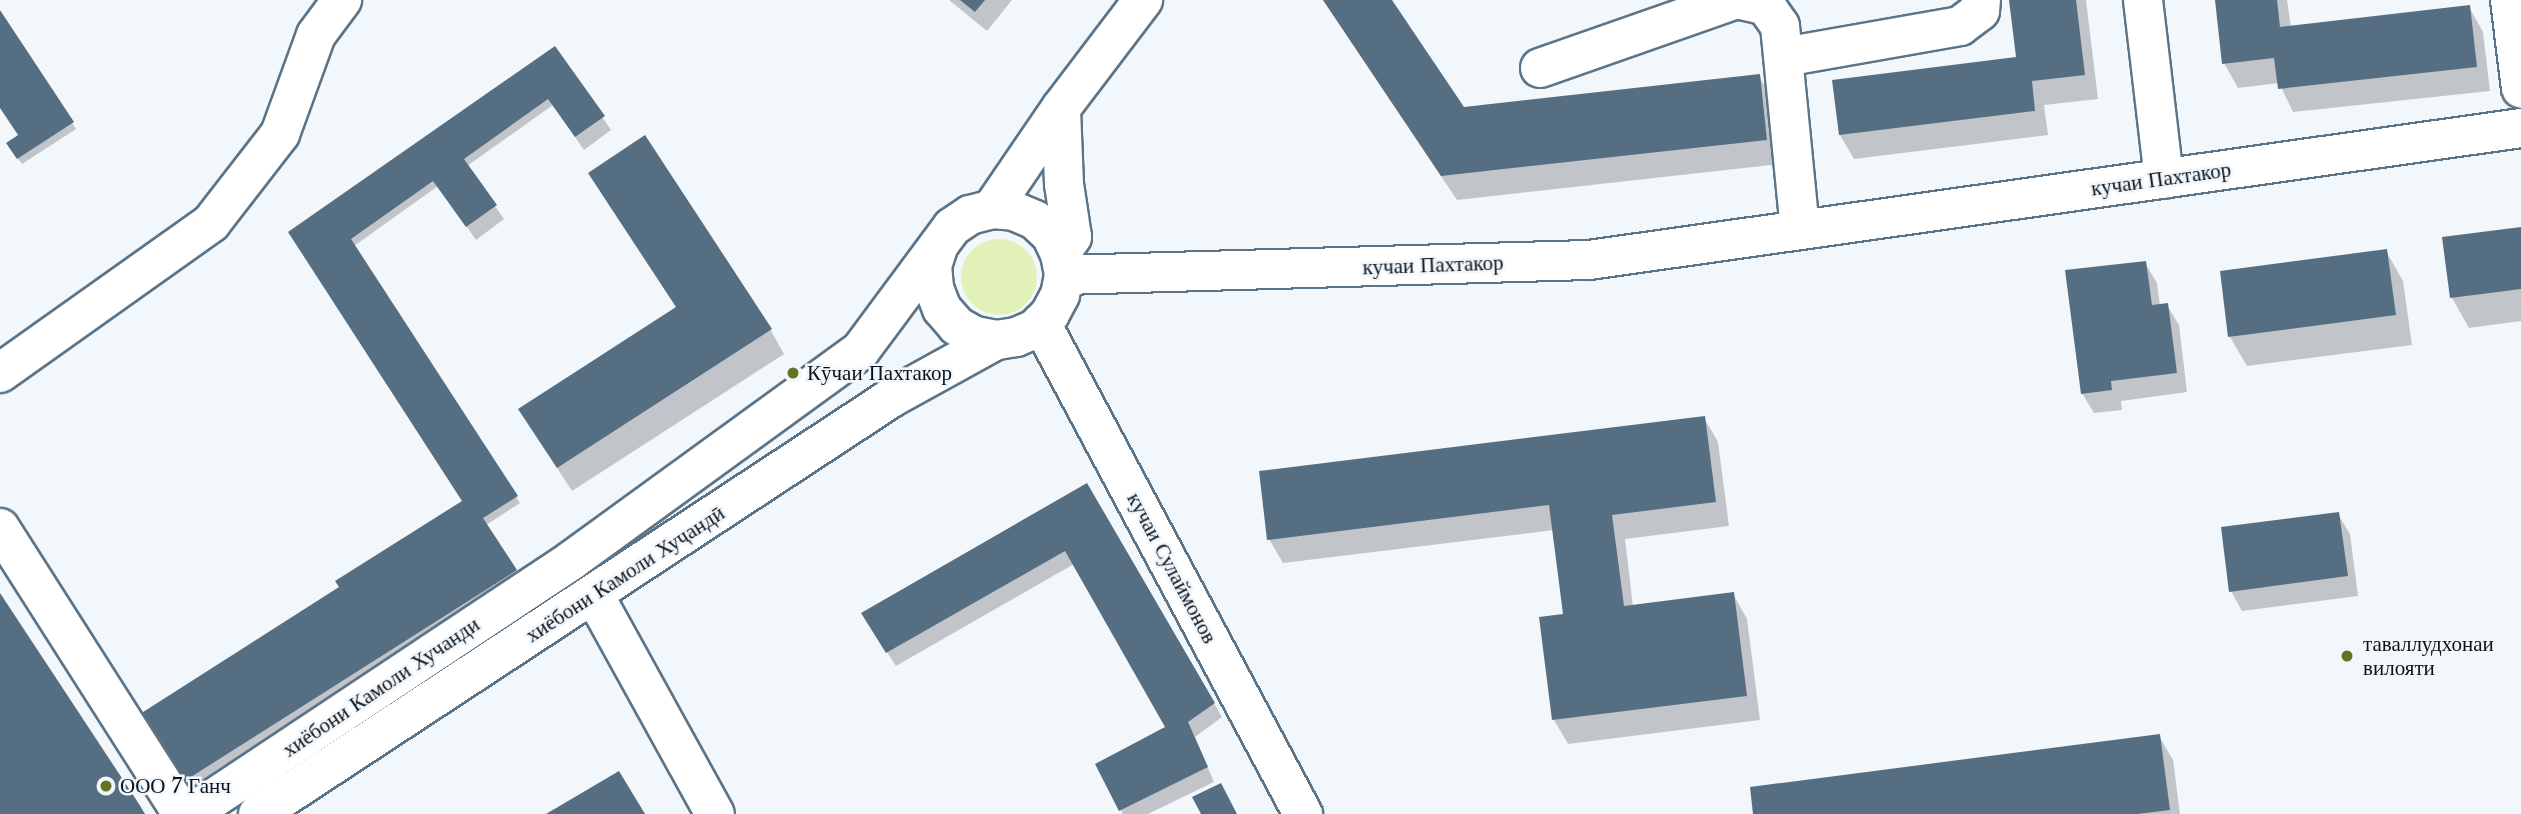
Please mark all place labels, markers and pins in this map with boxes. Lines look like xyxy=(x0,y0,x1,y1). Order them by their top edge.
place label: Кӯчаи Пахтакор xyxy=(807,360,952,386)
marker: Кӯчаи Пахтакор xyxy=(785,365,801,381)
place label: таваллудхонаи вилояти xyxy=(2363,631,2494,681)
marker: таваллудхонаи вилояти xyxy=(2337,646,2357,666)
place label: ООО 7 Ганч xyxy=(120,773,231,799)
marker: ООО 7 Ганч xyxy=(98,778,114,794)

